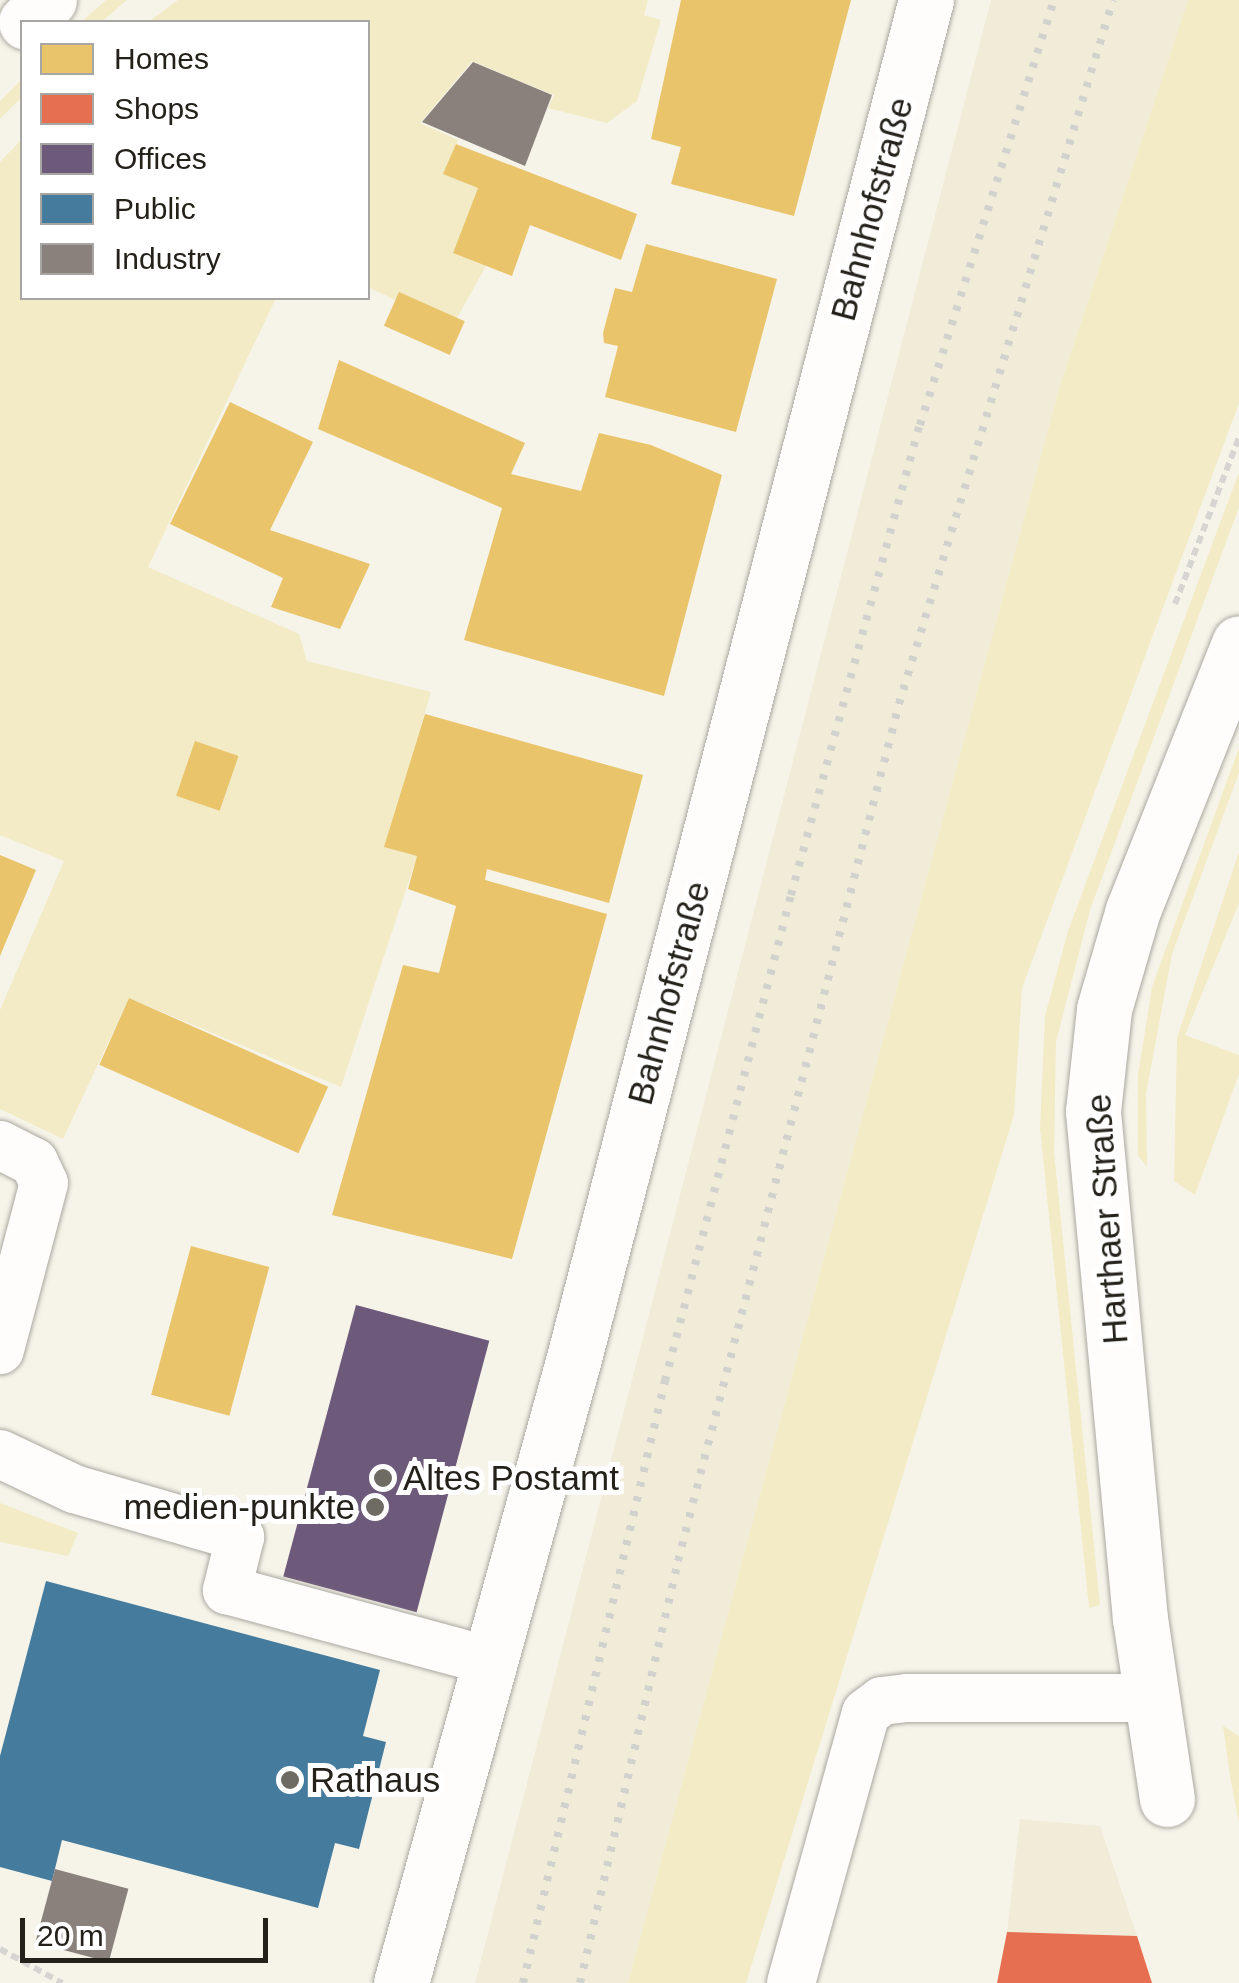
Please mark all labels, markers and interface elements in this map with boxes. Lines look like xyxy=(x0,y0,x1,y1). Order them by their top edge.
legend xyxy=(20,20,370,300)
text: Homes xyxy=(114,42,209,75)
text: Shops xyxy=(114,92,199,125)
street label: Bahnhofstraße xyxy=(822,93,922,325)
text: Offices xyxy=(114,142,207,175)
text: Public xyxy=(114,192,196,225)
text: Industry xyxy=(114,242,221,275)
street label: Bahnhofstraße xyxy=(619,877,719,1109)
street label: Harthaer Straße xyxy=(1077,1092,1137,1346)
place label: Altes Postamt xyxy=(403,1457,619,1499)
marker: Altes Postamt xyxy=(372,1467,394,1489)
place label: medien-punkte xyxy=(123,1486,355,1528)
marker: medien-punkte xyxy=(364,1496,386,1518)
place label: Rathaus xyxy=(310,1759,440,1801)
marker: Rathaus xyxy=(279,1769,301,1791)
scale bar xyxy=(25,1898,272,1960)
text: 20 m xyxy=(37,1919,104,1952)

